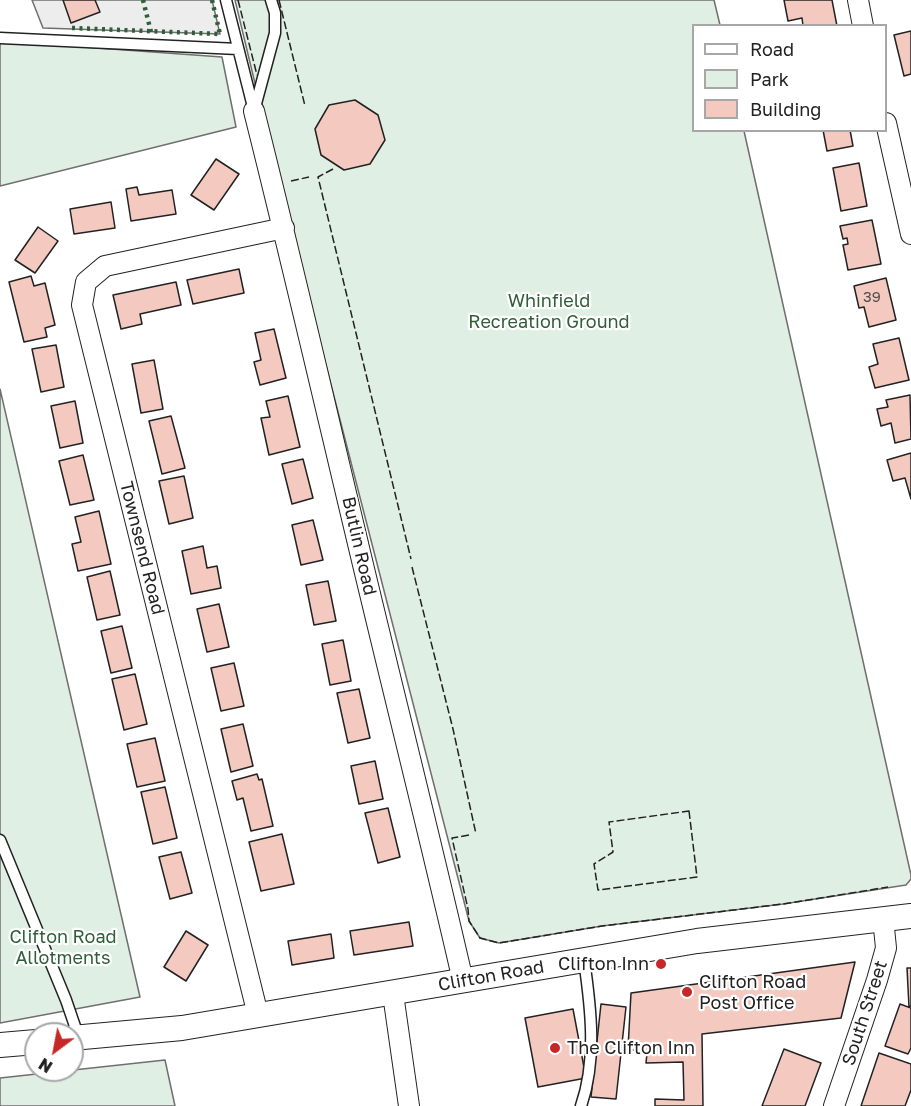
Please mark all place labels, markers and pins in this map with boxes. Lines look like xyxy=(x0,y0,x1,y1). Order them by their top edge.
place label: Clifton Inn xyxy=(558,953,649,975)
marker: Clifton Inn xyxy=(654,957,668,971)
place label: Clifton Road Post Office xyxy=(699,971,806,1014)
marker: Clifton Road Post Office xyxy=(680,985,694,999)
place label: The Clifton Inn xyxy=(567,1037,695,1059)
marker: The Clifton Inn xyxy=(548,1041,562,1055)

